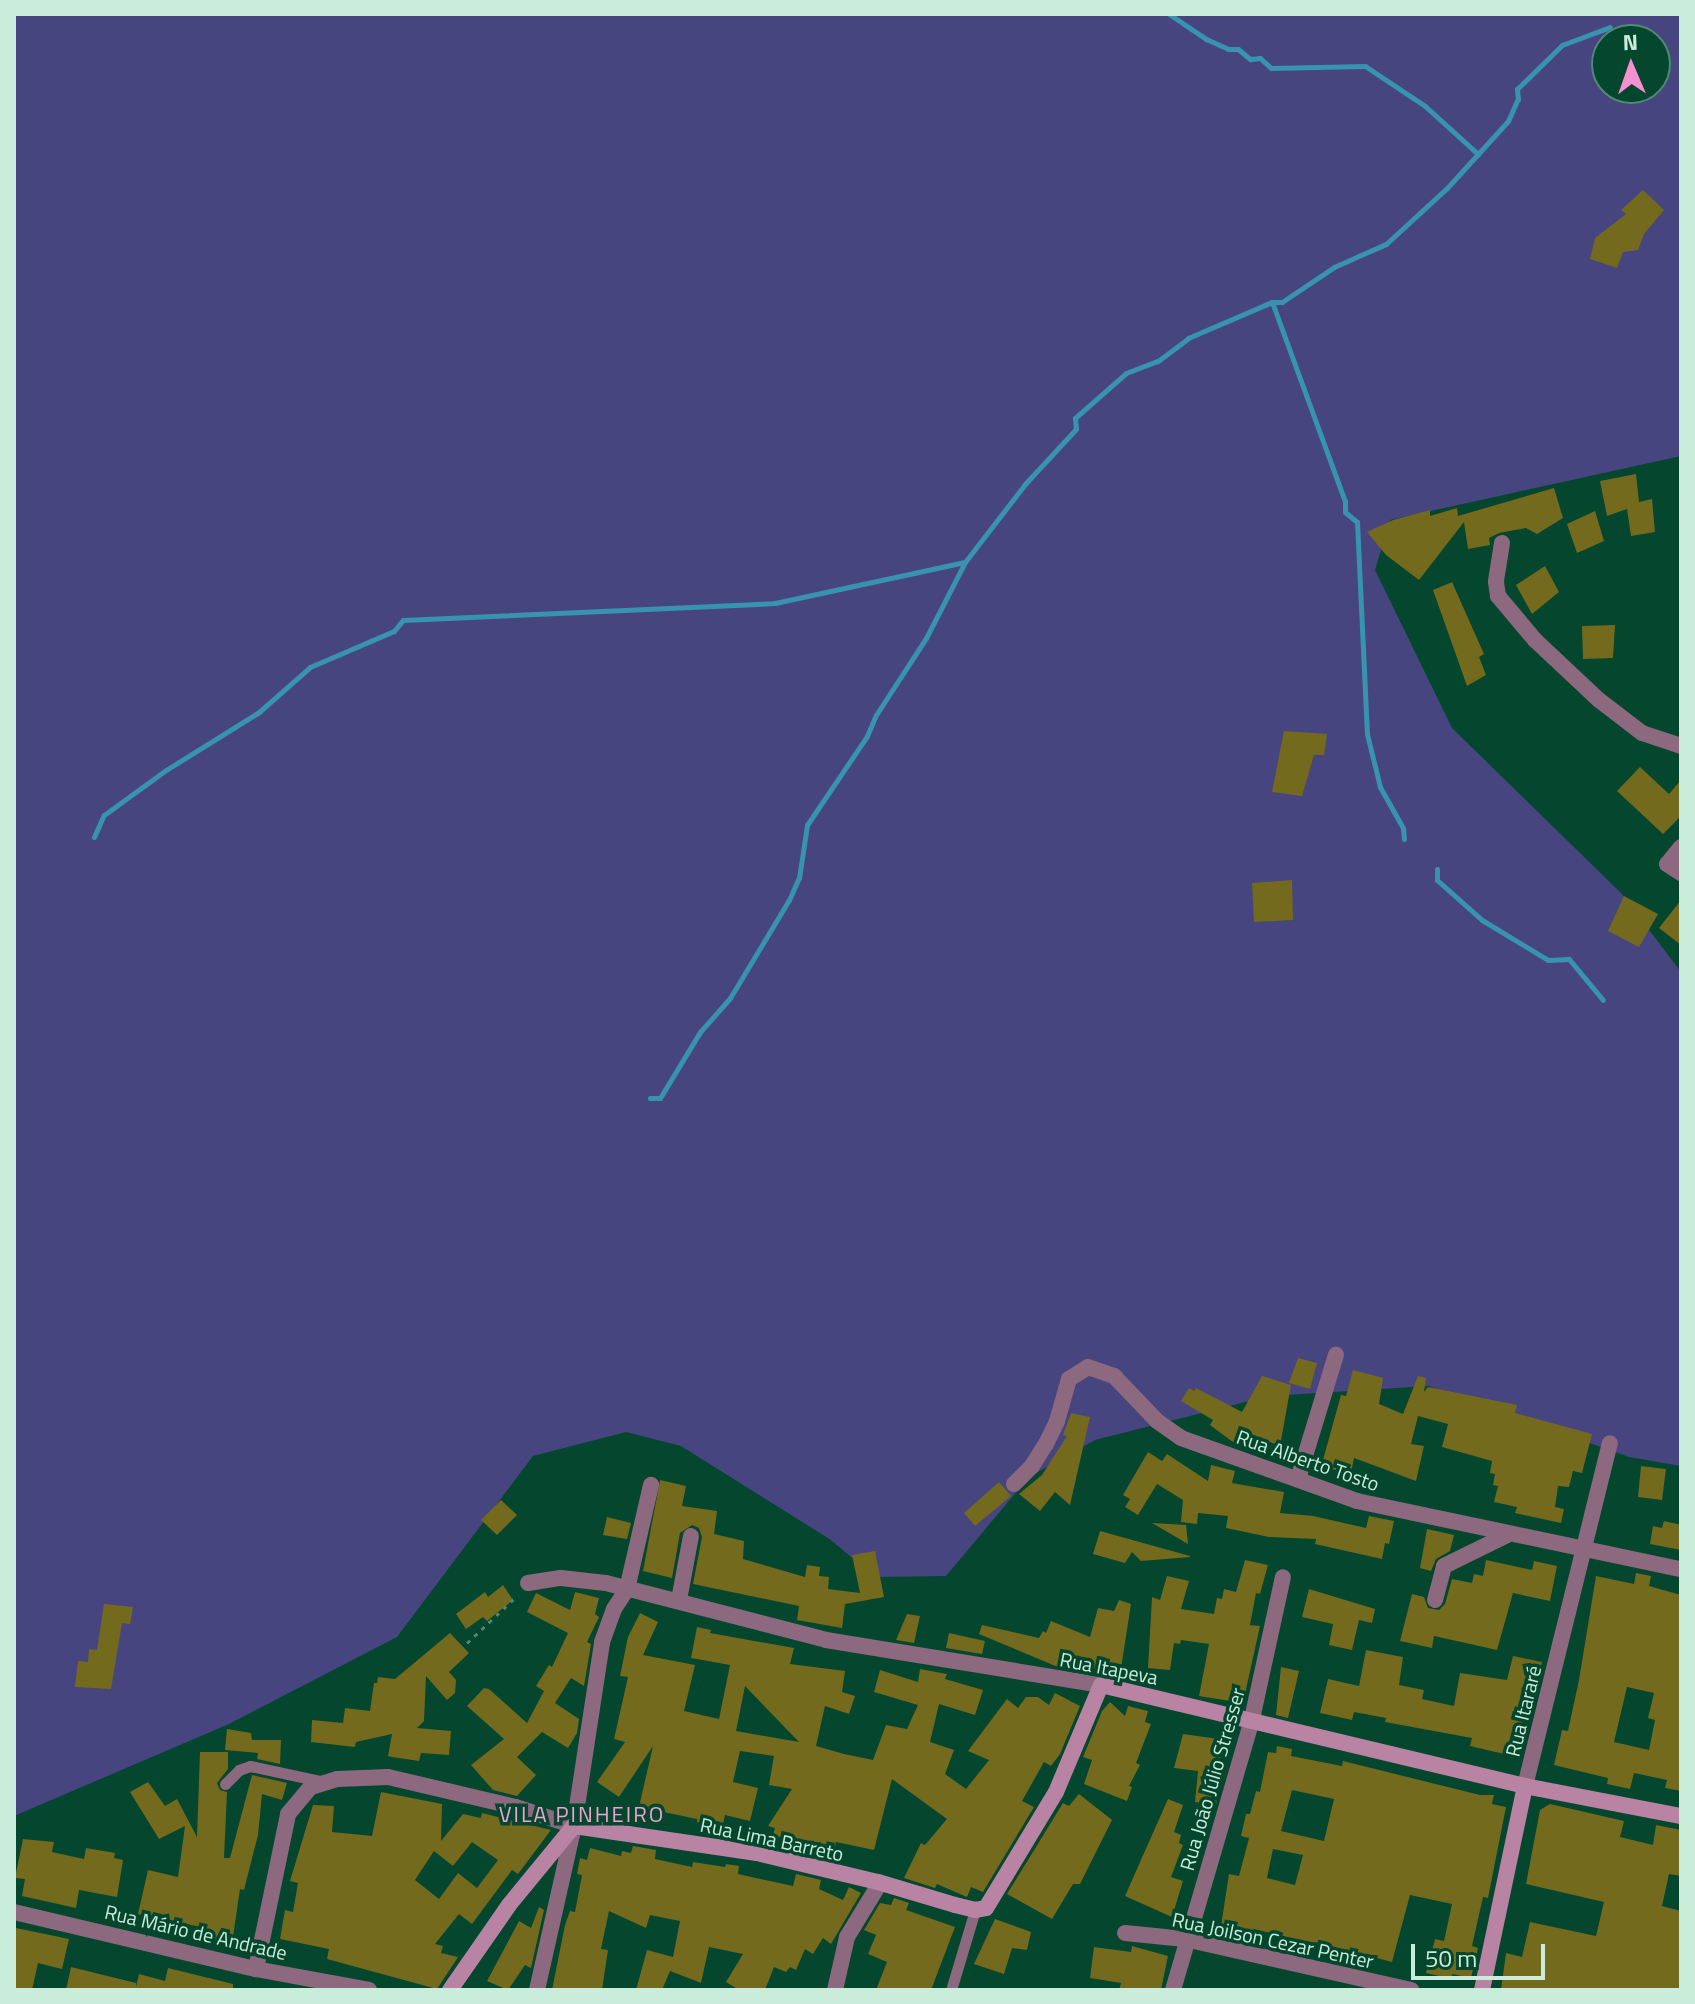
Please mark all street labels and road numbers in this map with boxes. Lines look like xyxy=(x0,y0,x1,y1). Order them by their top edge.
street label: Rua Alberto Tosto xyxy=(1233,1424,1383,1496)
street label: Rua Itapeva xyxy=(1058,1647,1160,1689)
street label: Rua Itararé xyxy=(1500,1663,1546,1759)
street label: Rua João Júlio Stresser xyxy=(1174,1685,1250,1873)
street label: Rua Lima Barreto xyxy=(698,1812,846,1866)
street label: Rua Mário de Andrade xyxy=(103,1899,289,1965)
street label: Rua Joilson Cezar Penter xyxy=(1170,1907,1376,1973)

